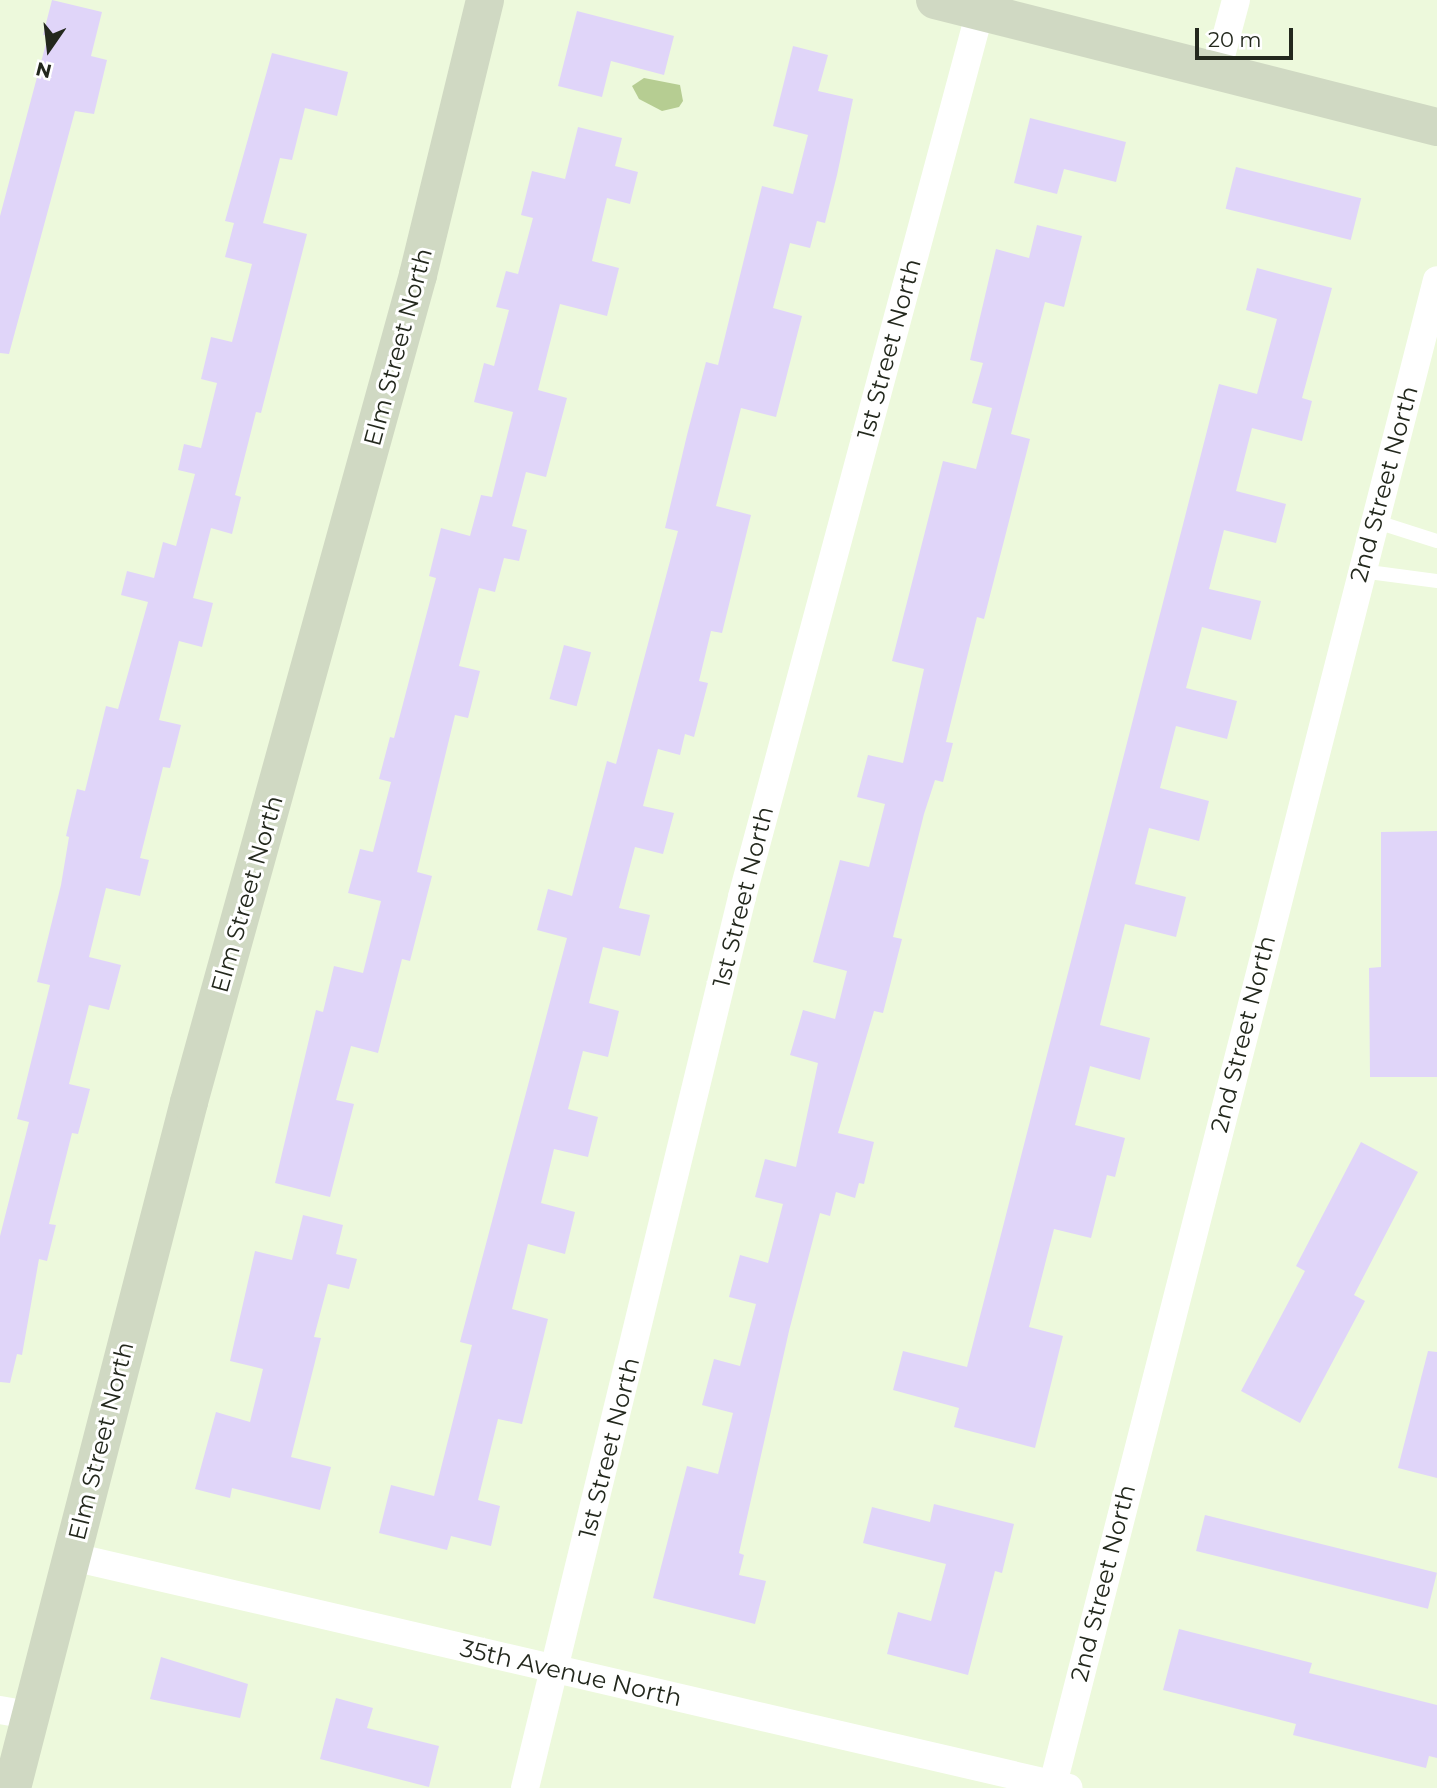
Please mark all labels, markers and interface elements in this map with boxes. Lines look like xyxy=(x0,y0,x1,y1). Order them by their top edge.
north arrow xyxy=(14,14,84,84)
scale bar xyxy=(1199,14,1297,58)
text: 20 m xyxy=(1208,27,1262,52)
text: N xyxy=(34,57,54,83)
street label: Elm Street North xyxy=(358,245,438,449)
street label: 1st Street North xyxy=(851,256,927,442)
street label: 2nd Street North xyxy=(1344,383,1424,585)
street label: Elm Street North xyxy=(205,792,289,996)
street label: 1st Street North xyxy=(707,803,779,991)
street label: 2nd Street North xyxy=(1205,933,1281,1135)
street label: Elm Street North xyxy=(62,1339,140,1543)
street label: 1st Street North xyxy=(573,1354,645,1542)
street label: 2nd Street North xyxy=(1065,1482,1141,1684)
street label: 35th Avenue North xyxy=(457,1633,685,1713)

